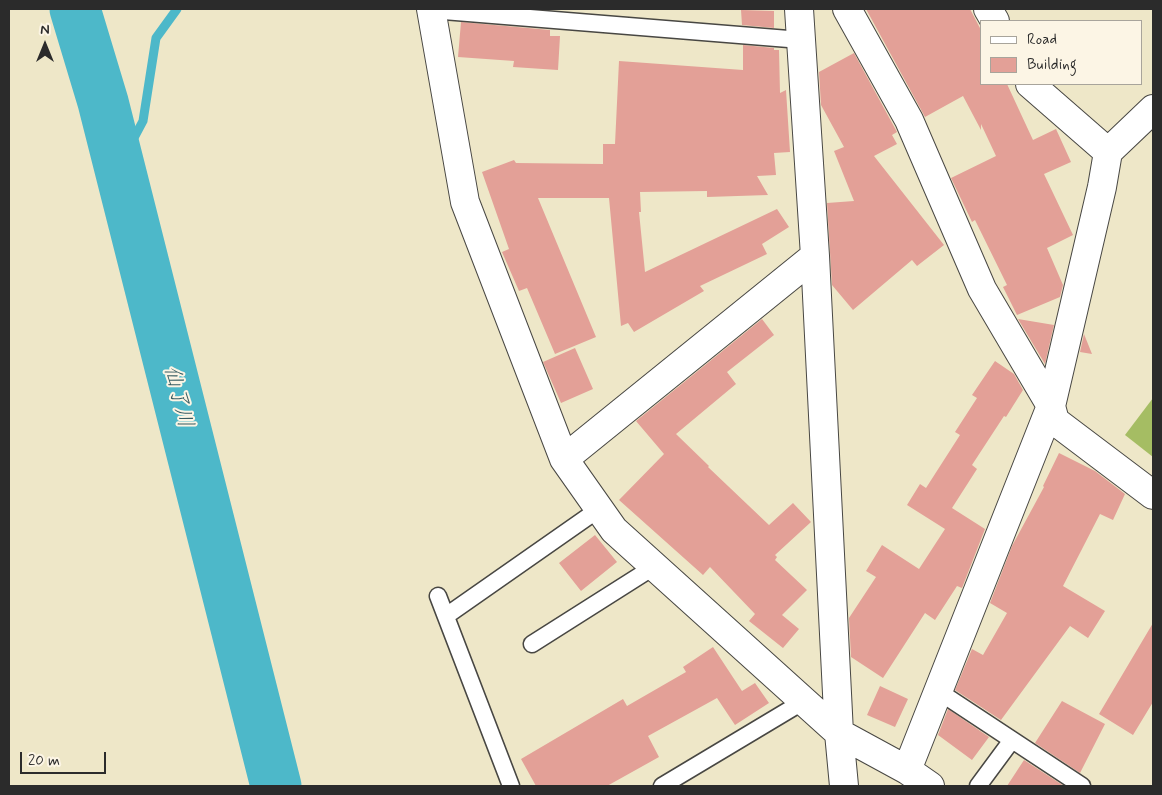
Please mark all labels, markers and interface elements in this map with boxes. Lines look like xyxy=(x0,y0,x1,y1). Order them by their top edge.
north arrow xyxy=(20,20,70,70)
legend xyxy=(980,20,1142,85)
text: N xyxy=(40,21,50,39)
text: Road xyxy=(1027,30,1057,50)
text: Building xyxy=(1027,55,1077,75)
water label: 仙了川 xyxy=(157,363,197,431)
scale bar xyxy=(22,742,109,774)
text: 20 m xyxy=(28,751,60,771)

